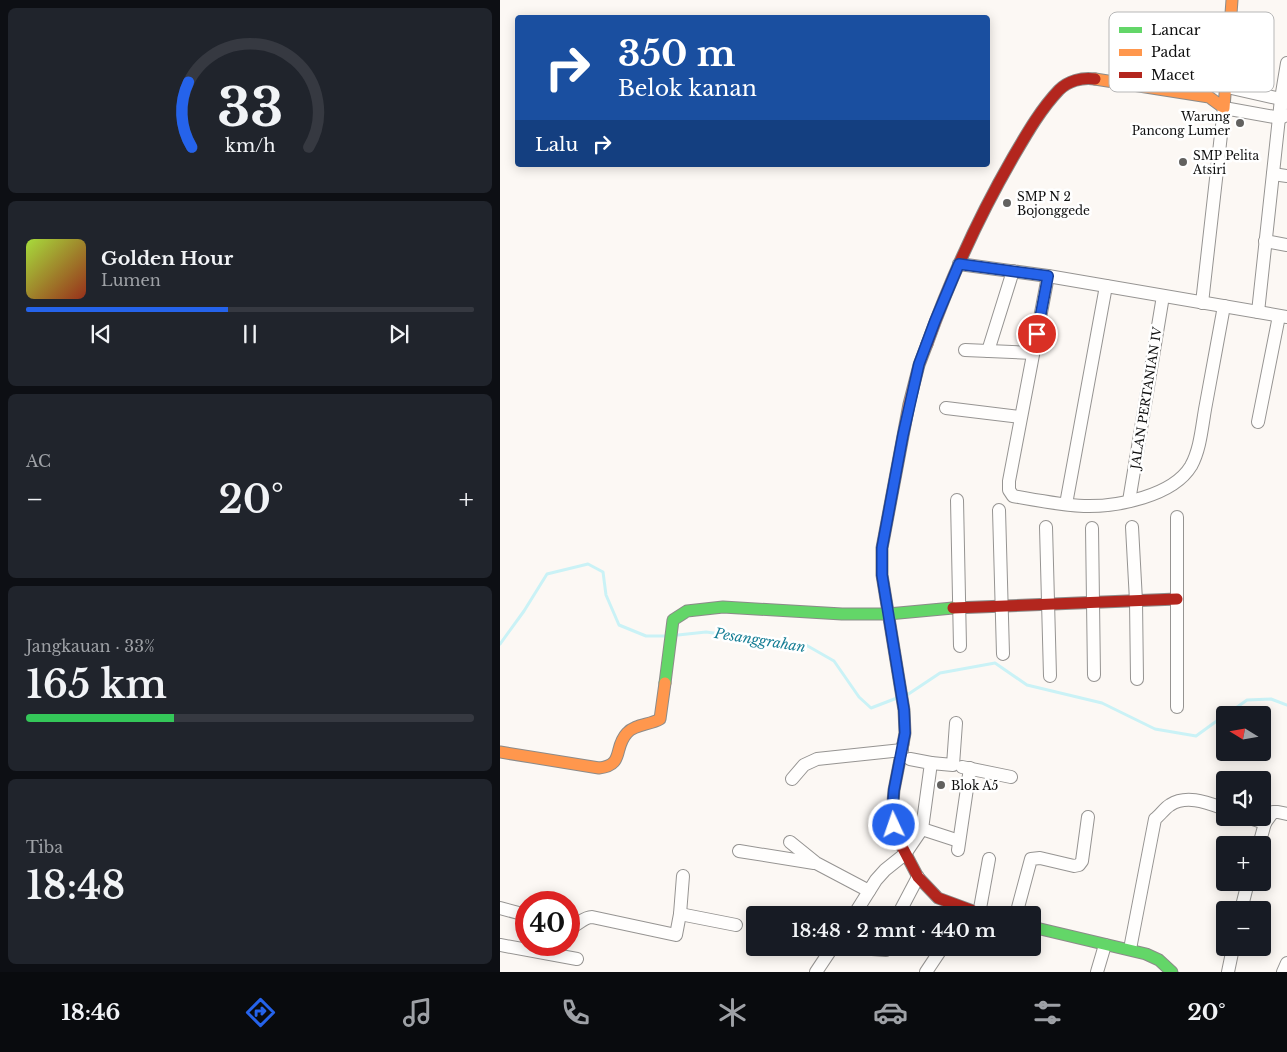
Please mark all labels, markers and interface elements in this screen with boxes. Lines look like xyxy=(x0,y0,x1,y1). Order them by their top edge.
legend xyxy=(1109,12,1274,92)
text: Lancar xyxy=(1151,21,1201,39)
text: 350 m xyxy=(618,32,736,75)
icon: right xyxy=(535,35,600,100)
text: Padat xyxy=(1151,43,1191,61)
text: Macet xyxy=(1151,66,1196,84)
text: Belok kanan xyxy=(618,75,757,102)
text: 33 xyxy=(217,76,283,140)
place label: Warung Pancong Lumer xyxy=(1132,109,1231,138)
marker: Warung Pancong Lumer xyxy=(1234,117,1246,129)
icon: right xyxy=(588,130,616,158)
text: Lalu xyxy=(535,133,578,156)
text: km/h xyxy=(225,135,275,157)
place label: SMP Pelita Atsiri xyxy=(1192,148,1259,177)
marker: SMP Pelita Atsiri xyxy=(1177,156,1189,168)
place label: SMP N 2 Bojonggede xyxy=(1017,189,1090,218)
marker: SMP N 2 Bojonggede xyxy=(1001,197,1013,209)
text: Golden Hour xyxy=(101,247,233,270)
text: Lumen xyxy=(101,270,161,290)
pin xyxy=(1016,313,1058,355)
icon: previous xyxy=(87,320,115,348)
icon: pause xyxy=(236,320,264,348)
icon: next xyxy=(385,320,413,348)
icon: arrive xyxy=(1023,320,1051,348)
street label: JALAN PERTANIAN IV xyxy=(1127,325,1165,472)
text: AC xyxy=(26,451,51,471)
text: 20° xyxy=(218,476,284,523)
text: − xyxy=(26,482,44,517)
text: + xyxy=(459,482,474,517)
water label: Pesanggrahan xyxy=(712,624,807,656)
text: Jangkauan · 33% xyxy=(26,636,155,656)
text: 165 km xyxy=(26,661,167,708)
north arrow xyxy=(1216,706,1271,761)
map controls xyxy=(1216,706,1271,956)
button: sound xyxy=(1216,771,1271,826)
place label: Blok A5 xyxy=(951,778,998,793)
marker: Blok A5 xyxy=(935,779,947,791)
position arrow xyxy=(867,798,919,850)
button: + xyxy=(1216,836,1271,891)
text: Tiba xyxy=(26,837,63,857)
text: 18:48 xyxy=(26,862,125,909)
speed limit sign: 40 xyxy=(515,891,580,956)
button: − xyxy=(1216,901,1271,956)
text: 18:48 · 2 mnt · 440 m xyxy=(791,919,996,942)
icon: directions xyxy=(243,995,278,1030)
icon: music xyxy=(400,995,435,1030)
icon: phone xyxy=(558,995,593,1030)
icon: climate xyxy=(715,995,750,1030)
icon: car xyxy=(873,995,908,1030)
icon: filters xyxy=(1030,995,1065,1030)
text: 18:46 xyxy=(61,999,120,1026)
text: 20° xyxy=(1187,999,1226,1026)

